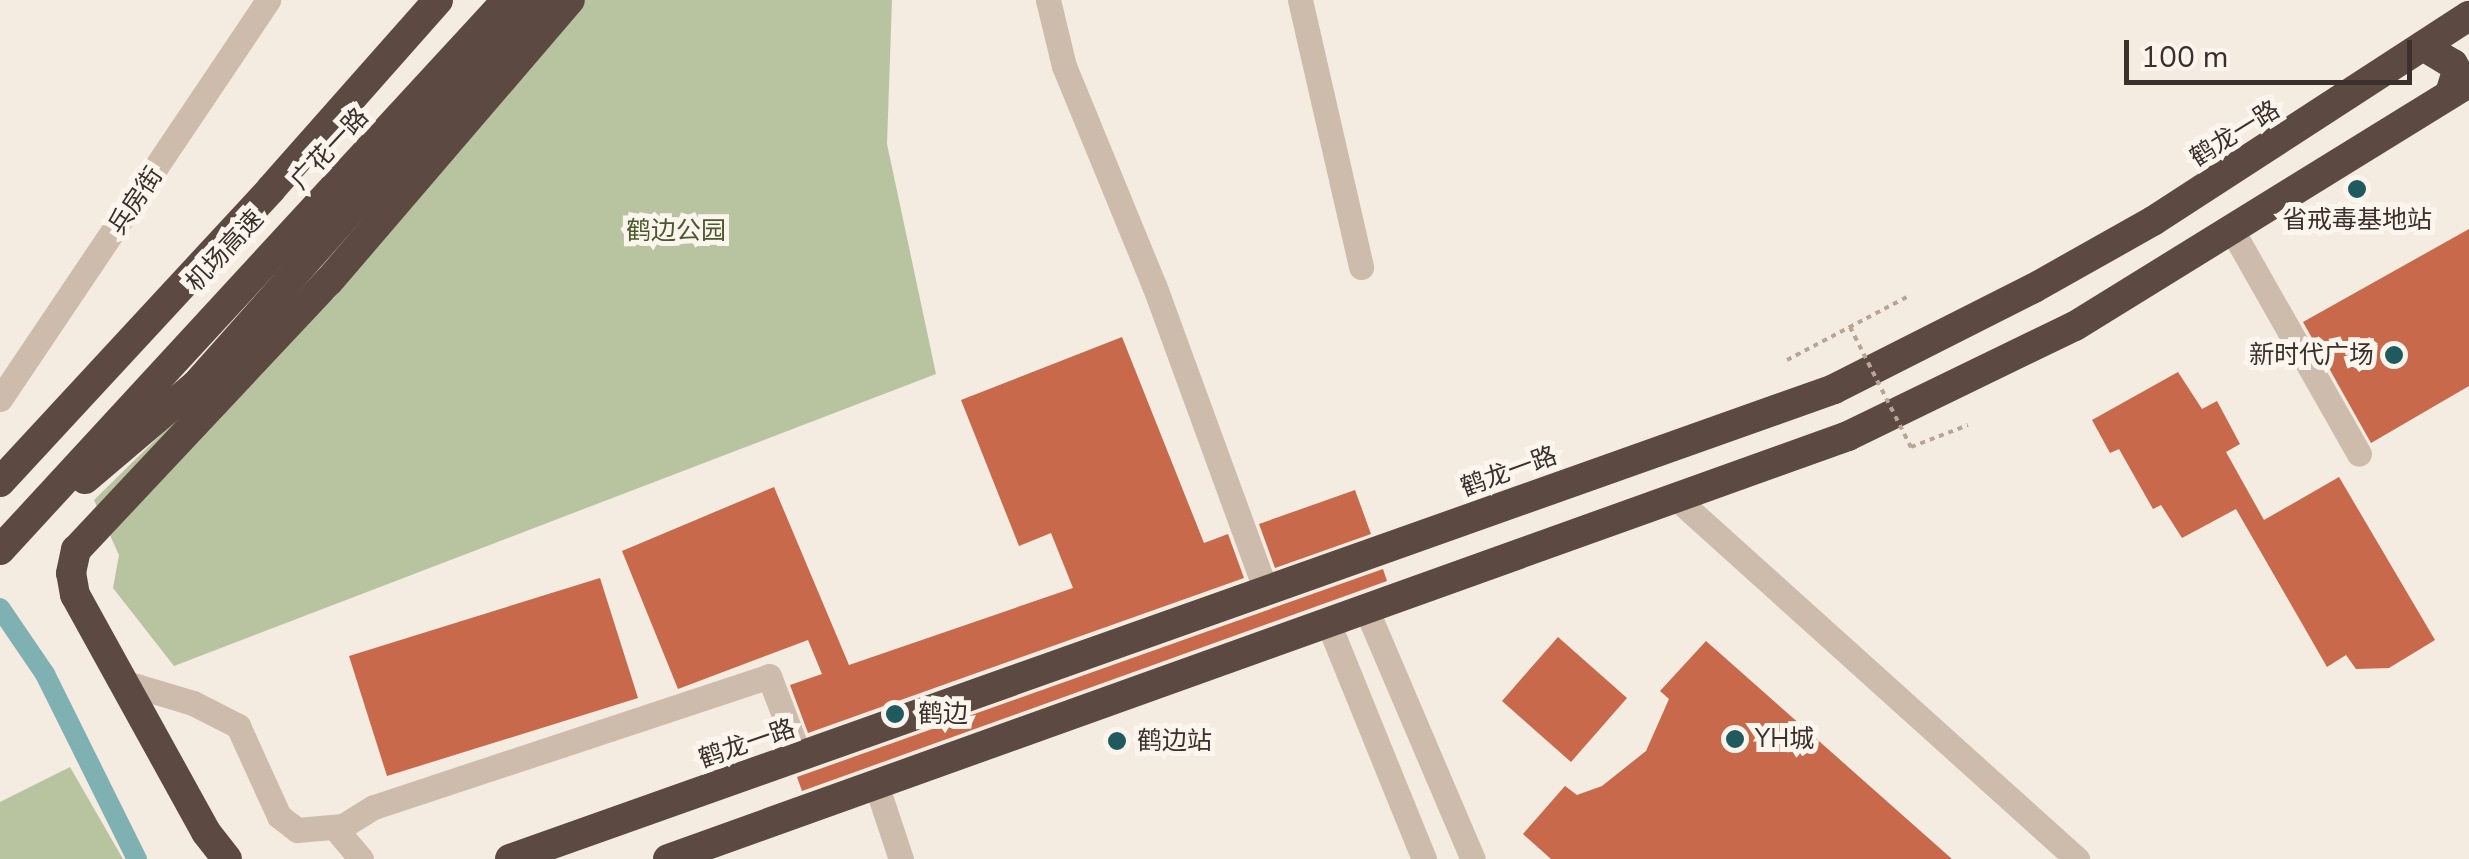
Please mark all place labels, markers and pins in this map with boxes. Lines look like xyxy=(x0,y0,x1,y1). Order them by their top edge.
marker: 省戒毒基地站 xyxy=(2346,178,2368,200)
place label: 省戒毒基地站 xyxy=(2282,205,2432,235)
place label: 新时代广场 xyxy=(2249,340,2374,370)
marker: 新时代广场 xyxy=(2383,344,2405,366)
place label: 鹤边 xyxy=(918,699,968,729)
marker: 鹤边 xyxy=(882,701,908,727)
place label: YH城 xyxy=(1755,724,1814,754)
place label: 鹤边站 xyxy=(1137,726,1212,756)
marker: YH城 xyxy=(1724,728,1746,750)
marker: 鹤边站 xyxy=(1106,730,1128,752)

